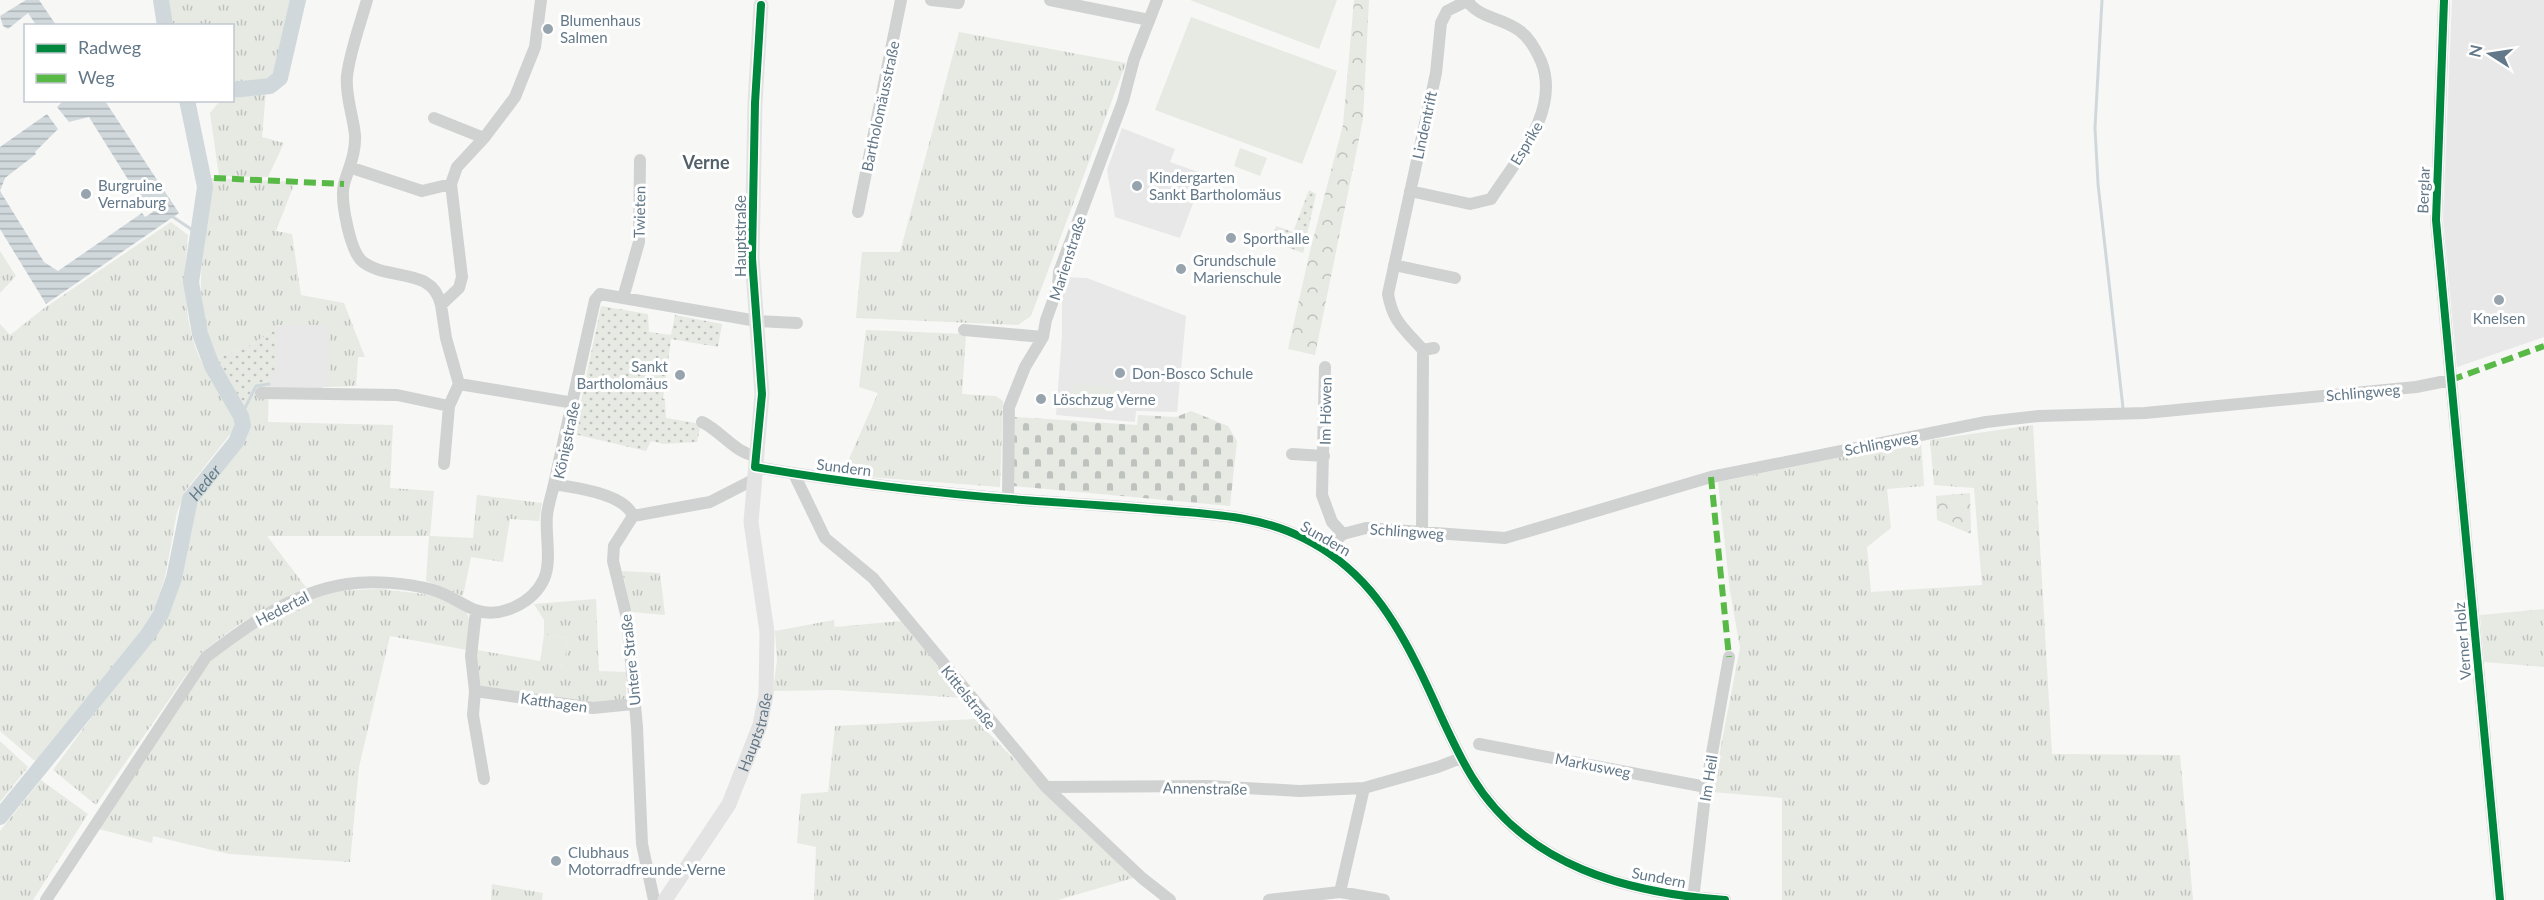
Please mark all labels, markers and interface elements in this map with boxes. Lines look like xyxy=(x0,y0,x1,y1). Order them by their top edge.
place label: Blumenhaus Salmen xyxy=(560,11,641,46)
marker: Blumenhaus Salmen xyxy=(541,22,555,36)
legend xyxy=(24,24,234,102)
north arrow xyxy=(2460,24,2520,84)
text: Radweg xyxy=(78,36,141,58)
street label: Bartholomäusstraße xyxy=(857,39,903,173)
text: N xyxy=(2464,43,2485,59)
text: Weg xyxy=(78,66,115,88)
street label: Lindentrift xyxy=(1408,89,1440,161)
street label: Esprike xyxy=(1506,118,1546,168)
district label: Verne xyxy=(681,151,730,173)
street label: Berglar xyxy=(2413,166,2433,214)
place label: Kindergarten Sankt Bartholomäus xyxy=(1149,168,1281,203)
place label: Burgruine Vernaburg xyxy=(98,176,166,211)
marker: Kindergarten Sankt Bartholomäus xyxy=(1130,179,1144,193)
street label: Twieten xyxy=(630,186,648,238)
marker: Burgruine Vernaburg xyxy=(79,187,93,201)
street label: Hauptstraße xyxy=(731,195,749,277)
street label: Marienstraße xyxy=(1045,213,1089,303)
place label: Sporthalle xyxy=(1243,229,1310,247)
marker: Sporthalle xyxy=(1224,231,1238,245)
place label: Grundschule Marienschule xyxy=(1193,251,1281,286)
marker: Grundschule Marienschule xyxy=(1174,262,1188,276)
marker: Knelsen xyxy=(2492,293,2506,307)
place label: Knelsen xyxy=(2473,309,2525,327)
place label: Sankt Bartholomäus xyxy=(577,357,669,392)
place label: Don-Bosco Schule xyxy=(1132,364,1253,382)
marker: Don-Bosco Schule xyxy=(1113,366,1127,380)
marker: Sankt Bartholomäus xyxy=(673,368,687,382)
street label: Im Höwen xyxy=(1315,377,1335,445)
street label: Schlingweg xyxy=(2325,380,2401,404)
place label: Löschzug Verne xyxy=(1053,390,1156,408)
marker: Löschzug Verne xyxy=(1034,392,1048,406)
street label: Königstraße xyxy=(549,399,583,480)
street label: Schlingweg xyxy=(1843,427,1919,459)
street label: Sundern xyxy=(816,455,872,479)
water label: Heder xyxy=(184,460,224,504)
street label: Sundern xyxy=(1298,516,1354,560)
street label: Schlingweg xyxy=(1369,519,1445,543)
street label: Hedertal xyxy=(252,587,312,629)
street label: Verner Holz xyxy=(2450,601,2474,681)
street label: Untere Straße xyxy=(616,613,644,707)
street label: Kittelstraße xyxy=(938,662,1000,732)
street label: Katthagen xyxy=(519,688,589,716)
street label: Hauptstraße xyxy=(734,691,775,774)
street label: Markusweg xyxy=(1554,749,1632,781)
street label: Im Heil xyxy=(1695,754,1721,802)
street label: Annenstraße xyxy=(1163,778,1247,798)
place label: Clubhaus Motorradfreunde-Verne xyxy=(568,843,726,878)
marker: Clubhaus Motorradfreunde-Verne xyxy=(549,854,563,868)
street label: Sundern xyxy=(1630,863,1688,891)

